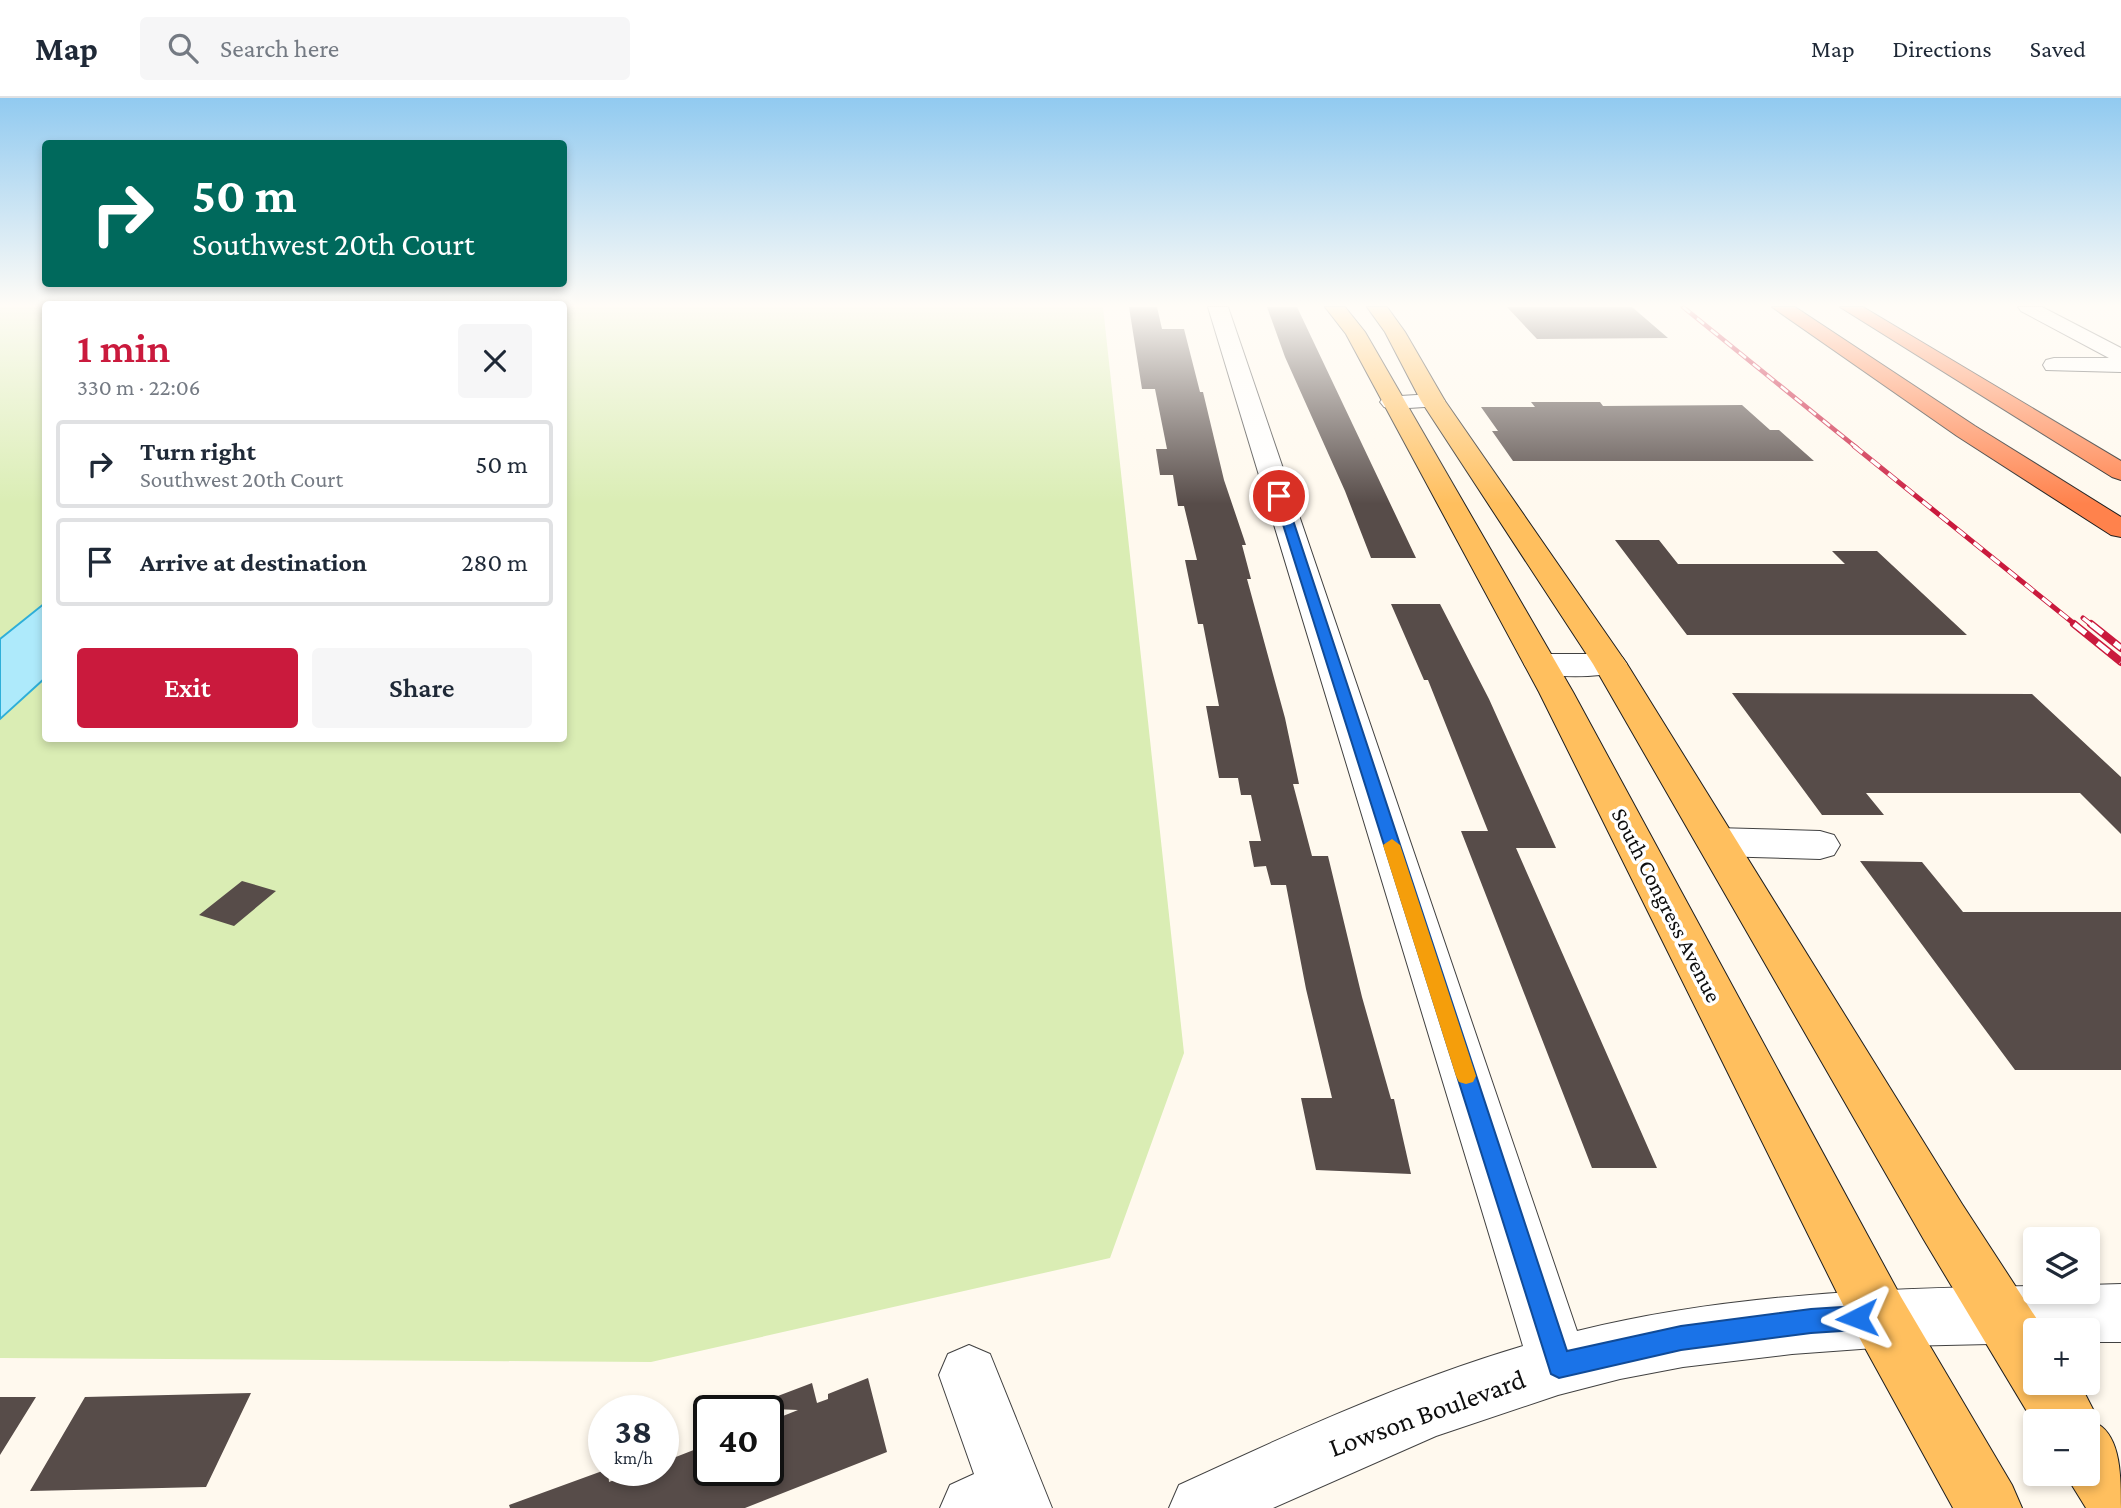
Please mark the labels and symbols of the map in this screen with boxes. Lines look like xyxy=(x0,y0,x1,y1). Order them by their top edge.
pin xyxy=(1249,466,1309,526)
street label: South Congress Avenue xyxy=(1607,803,1727,1007)
position arrow xyxy=(1820,1281,1894,1355)
street label: Lowson Boulevard xyxy=(1325,1363,1530,1463)
speed limit sign: 40 xyxy=(693,1395,784,1486)

